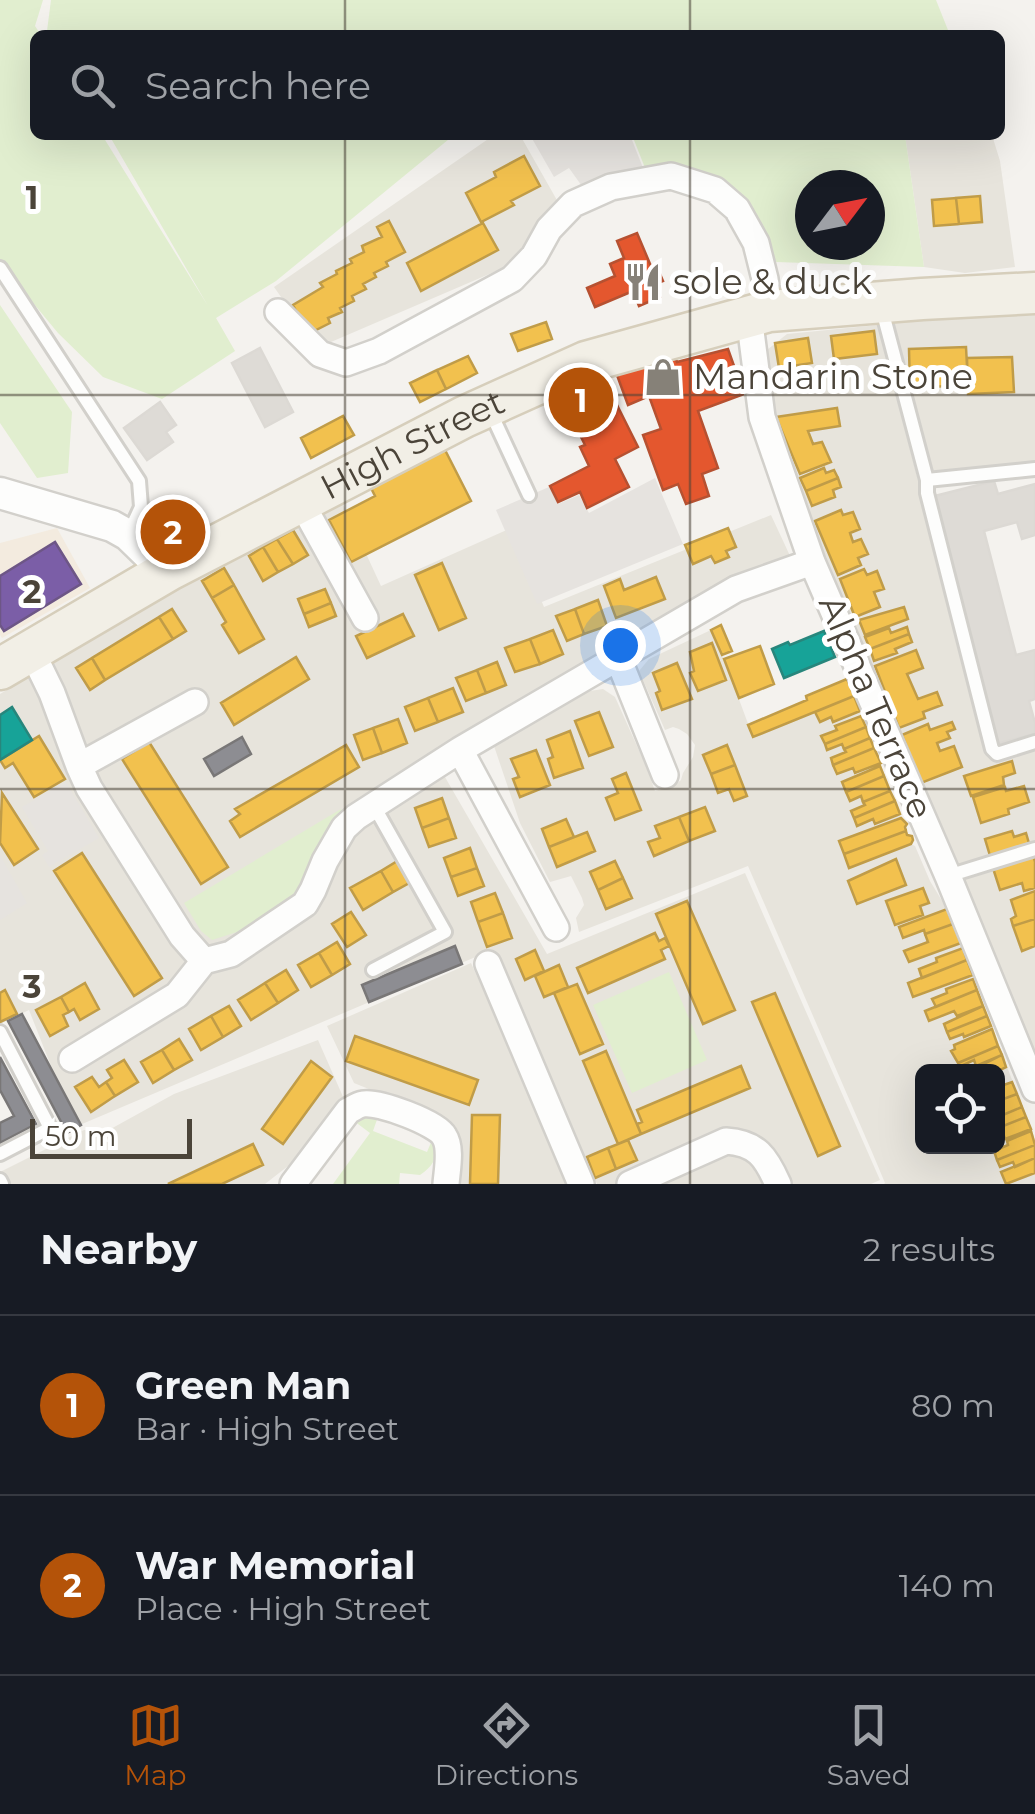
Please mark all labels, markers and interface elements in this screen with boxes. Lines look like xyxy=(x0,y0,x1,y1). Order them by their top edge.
search box xyxy=(30,30,1005,140)
icon: search xyxy=(65,58,120,113)
text: Search here xyxy=(145,62,371,109)
north arrow xyxy=(795,170,885,260)
text: 1 xyxy=(26,178,38,217)
place label: sole & duck xyxy=(673,260,872,303)
restaurant icon: sole & duck xyxy=(622,261,664,303)
place label: Mandarin Stone xyxy=(693,355,973,398)
shop icon: Mandarin Stone xyxy=(642,356,684,398)
pin: 1 xyxy=(548,362,614,438)
street label: High Street xyxy=(313,380,511,509)
pin: 2 xyxy=(140,494,206,570)
text: 2 xyxy=(23,572,41,611)
street label: Alpha Terrace xyxy=(810,589,943,825)
your location xyxy=(595,620,646,671)
text: 3 xyxy=(22,967,41,1006)
map controls xyxy=(915,1064,1005,1154)
button: locate xyxy=(915,1064,1005,1154)
scale bar xyxy=(30,1114,192,1158)
text: 50 m xyxy=(45,1119,116,1153)
text: Nearby xyxy=(40,1223,197,1275)
text: 2 results xyxy=(863,1230,995,1269)
text: Green Man xyxy=(135,1362,351,1409)
text: 1 xyxy=(66,1386,79,1425)
text: 80 m xyxy=(911,1386,995,1425)
text: Bar · High Street xyxy=(135,1409,399,1448)
text: War Memorial xyxy=(135,1542,415,1589)
text: 2 xyxy=(63,1566,82,1605)
text: 140 m xyxy=(899,1566,995,1605)
text: Place · High Street xyxy=(135,1589,431,1628)
tab: Map xyxy=(124,1698,186,1792)
tab: Directions xyxy=(435,1698,578,1792)
tab: Saved xyxy=(827,1698,911,1792)

